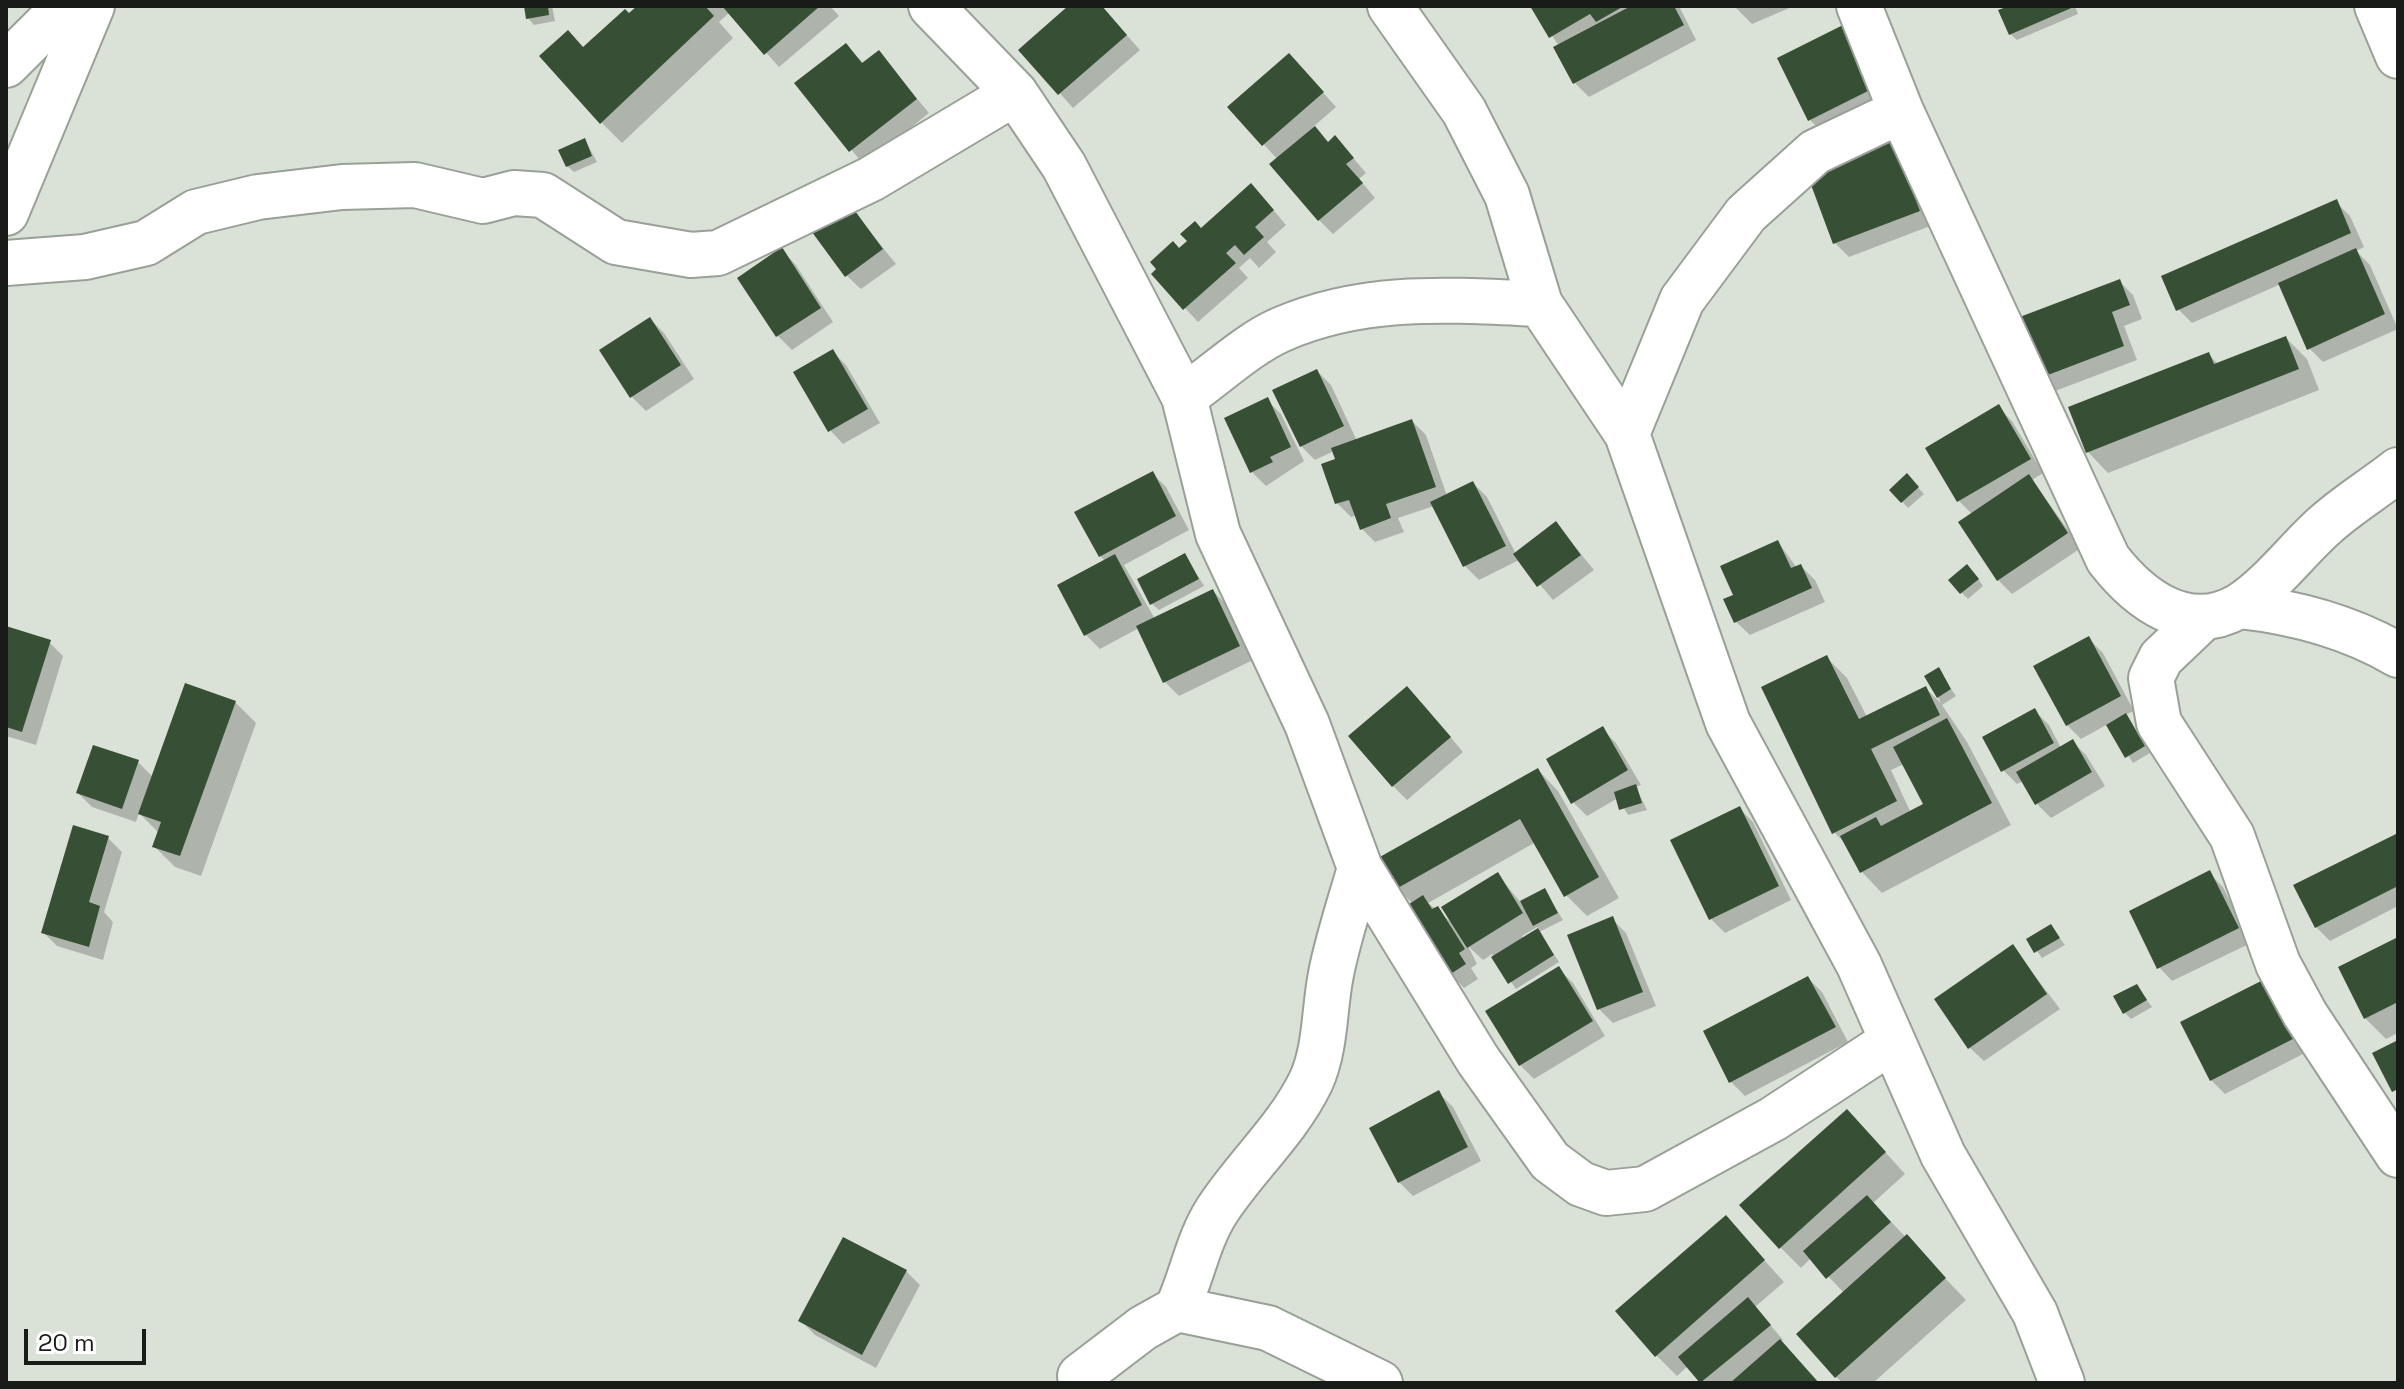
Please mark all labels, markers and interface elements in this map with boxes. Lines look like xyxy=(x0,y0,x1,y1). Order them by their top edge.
scale bar xyxy=(28,1313,150,1363)
text: 20 m xyxy=(38,1327,95,1358)

